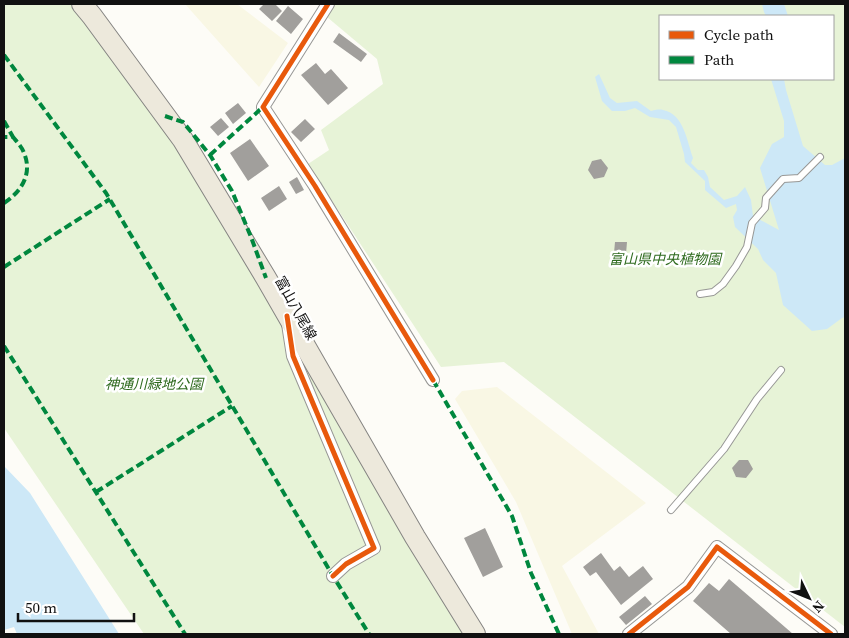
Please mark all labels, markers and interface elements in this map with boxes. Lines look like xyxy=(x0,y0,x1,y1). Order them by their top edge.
legend xyxy=(659,15,834,80)
text: Cycle path xyxy=(704,24,774,45)
text: Path xyxy=(704,49,734,70)
park label: 富山県中央植物園 xyxy=(609,249,723,269)
street label: 富山八尾線 xyxy=(270,273,322,343)
park label: 神通川緑地公園 xyxy=(105,374,205,394)
north arrow xyxy=(784,573,834,623)
scale bar xyxy=(18,590,134,622)
text: N xyxy=(808,596,829,617)
text: 50 m xyxy=(25,597,57,618)

